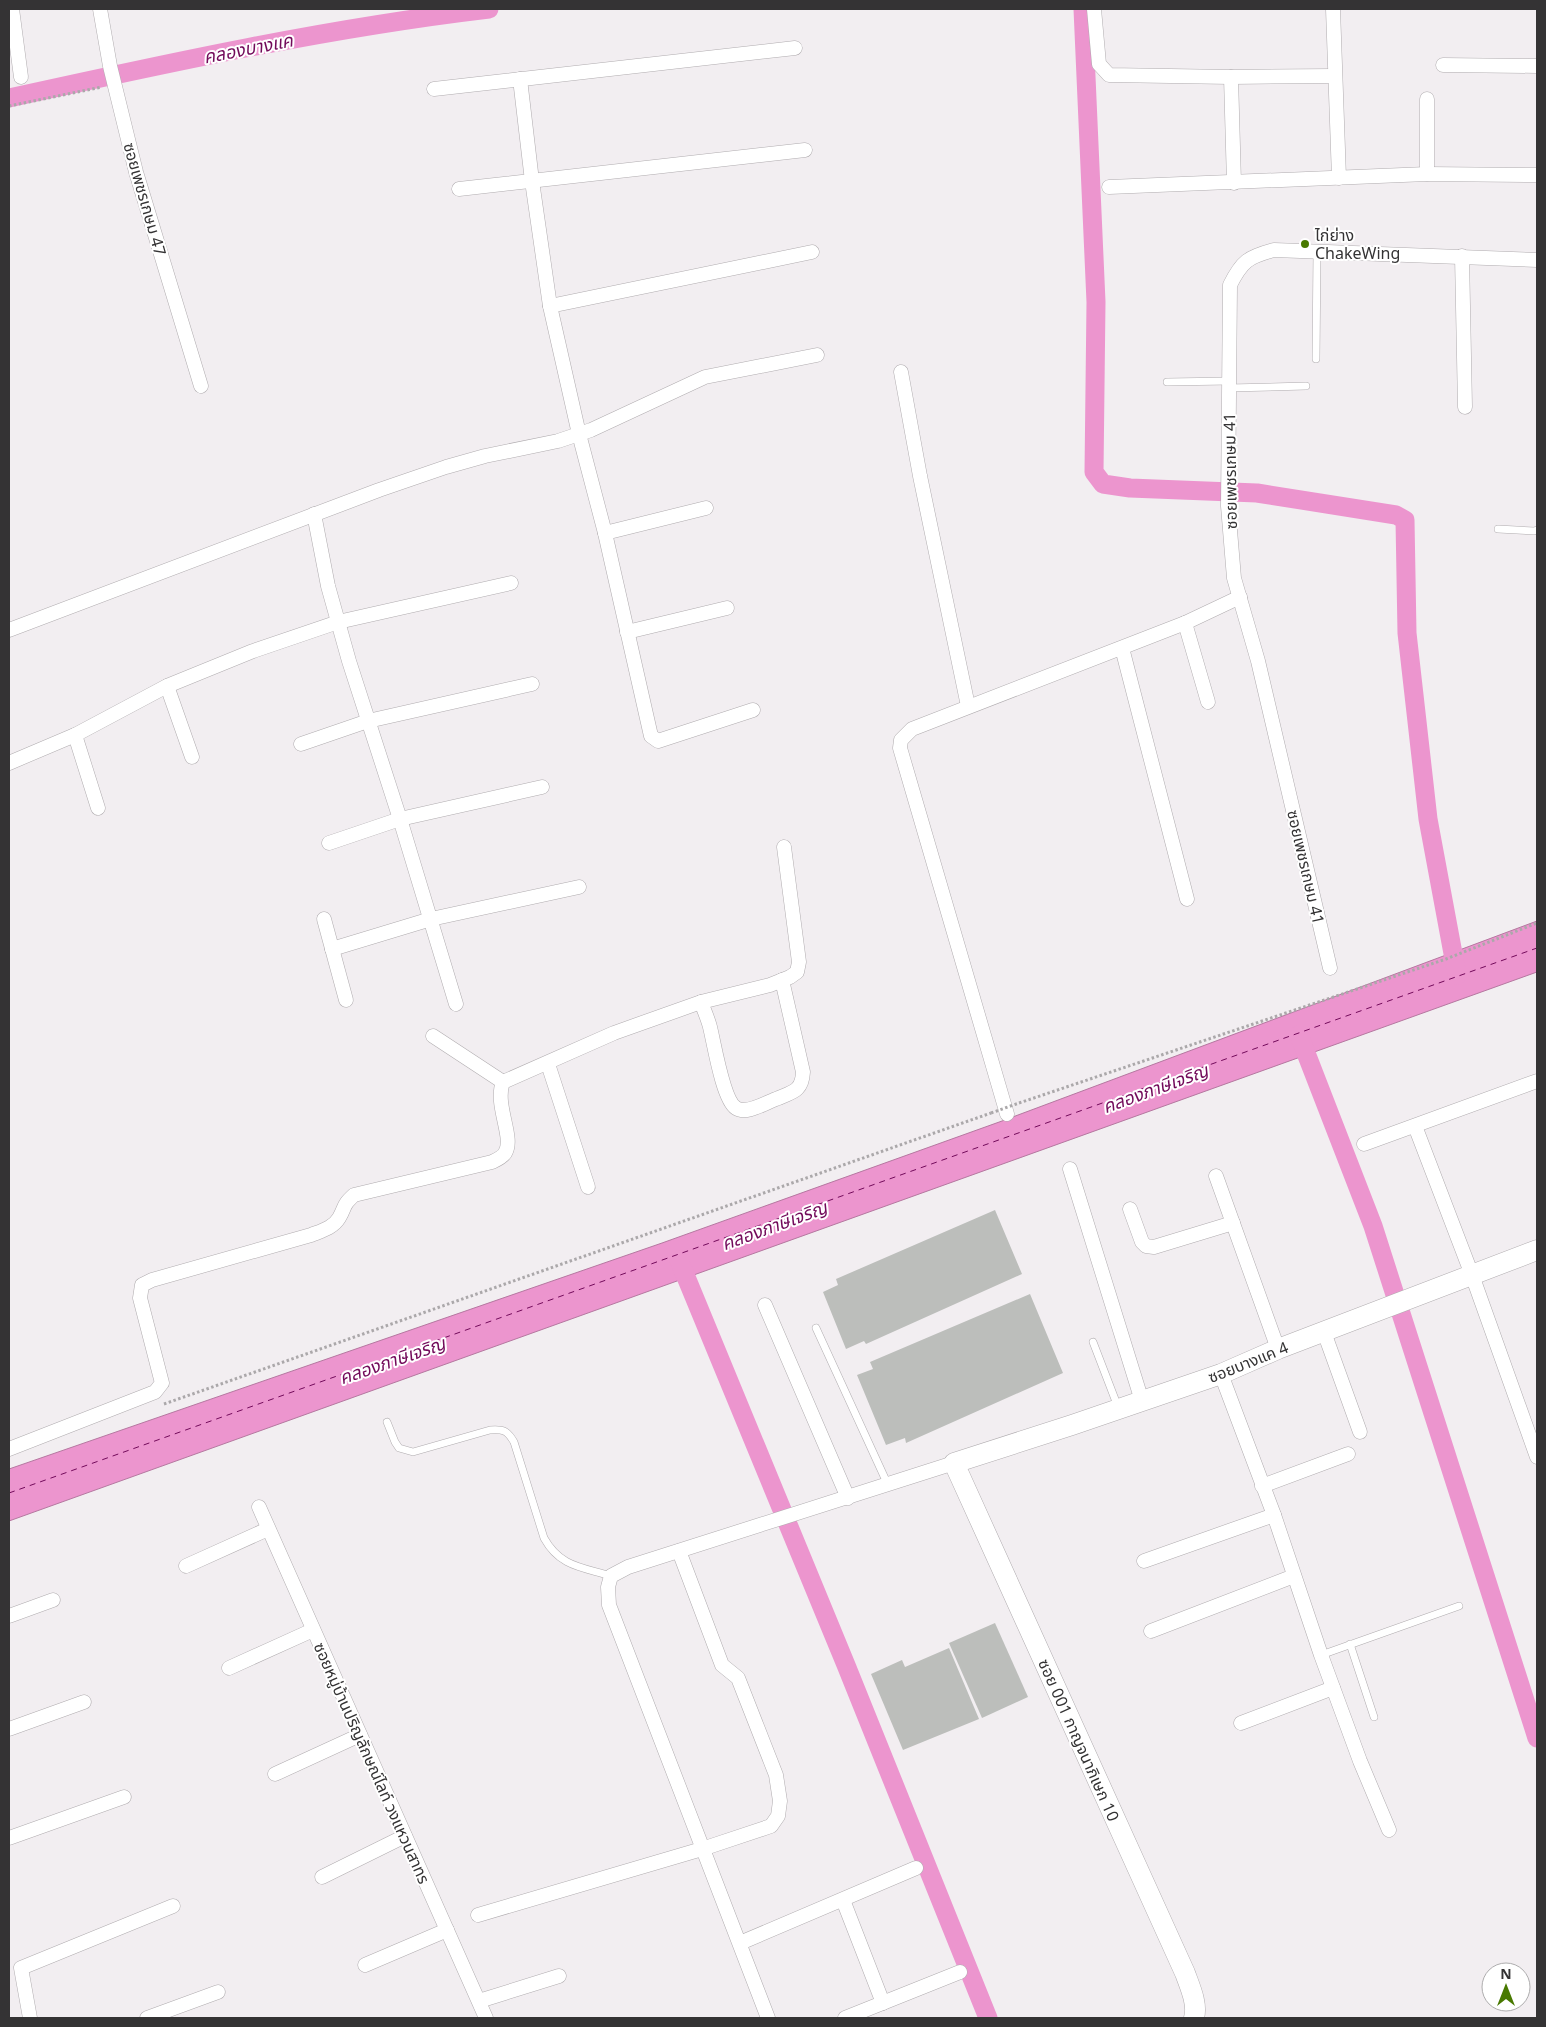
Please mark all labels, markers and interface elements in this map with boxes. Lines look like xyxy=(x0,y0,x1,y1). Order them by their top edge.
water label: คลองบางแค xyxy=(201,27,296,68)
street label: ซอยเพชรเกษม 47 xyxy=(118,140,172,258)
place label: ไก่ย่าง ChakeWing xyxy=(1314,224,1400,264)
marker: ไก่ย่าง ChakeWing xyxy=(1299,238,1311,250)
street label: ซอยเพชรเกษม 41 xyxy=(1218,413,1242,529)
street label: ซอยเพชรเกษม 41 xyxy=(1282,808,1330,926)
water label: คลองภาษีเจริญ xyxy=(1099,1057,1213,1118)
water label: คลองภาษีเจริญ xyxy=(718,1194,832,1255)
water label: คลองภาษีเจริญ xyxy=(336,1330,450,1389)
street label: ซอยบางแค 4 xyxy=(1205,1336,1291,1388)
street label: ซอยหมู่บ้านปริญลักษณ์ไลท์ วงแหวนสาทร xyxy=(309,1639,435,1887)
street label: ซอย 001 กาญจนาภิเษก 10 xyxy=(1033,1655,1125,1825)
north arrow xyxy=(1481,1962,1531,2012)
text: N xyxy=(1500,1964,1512,1983)

